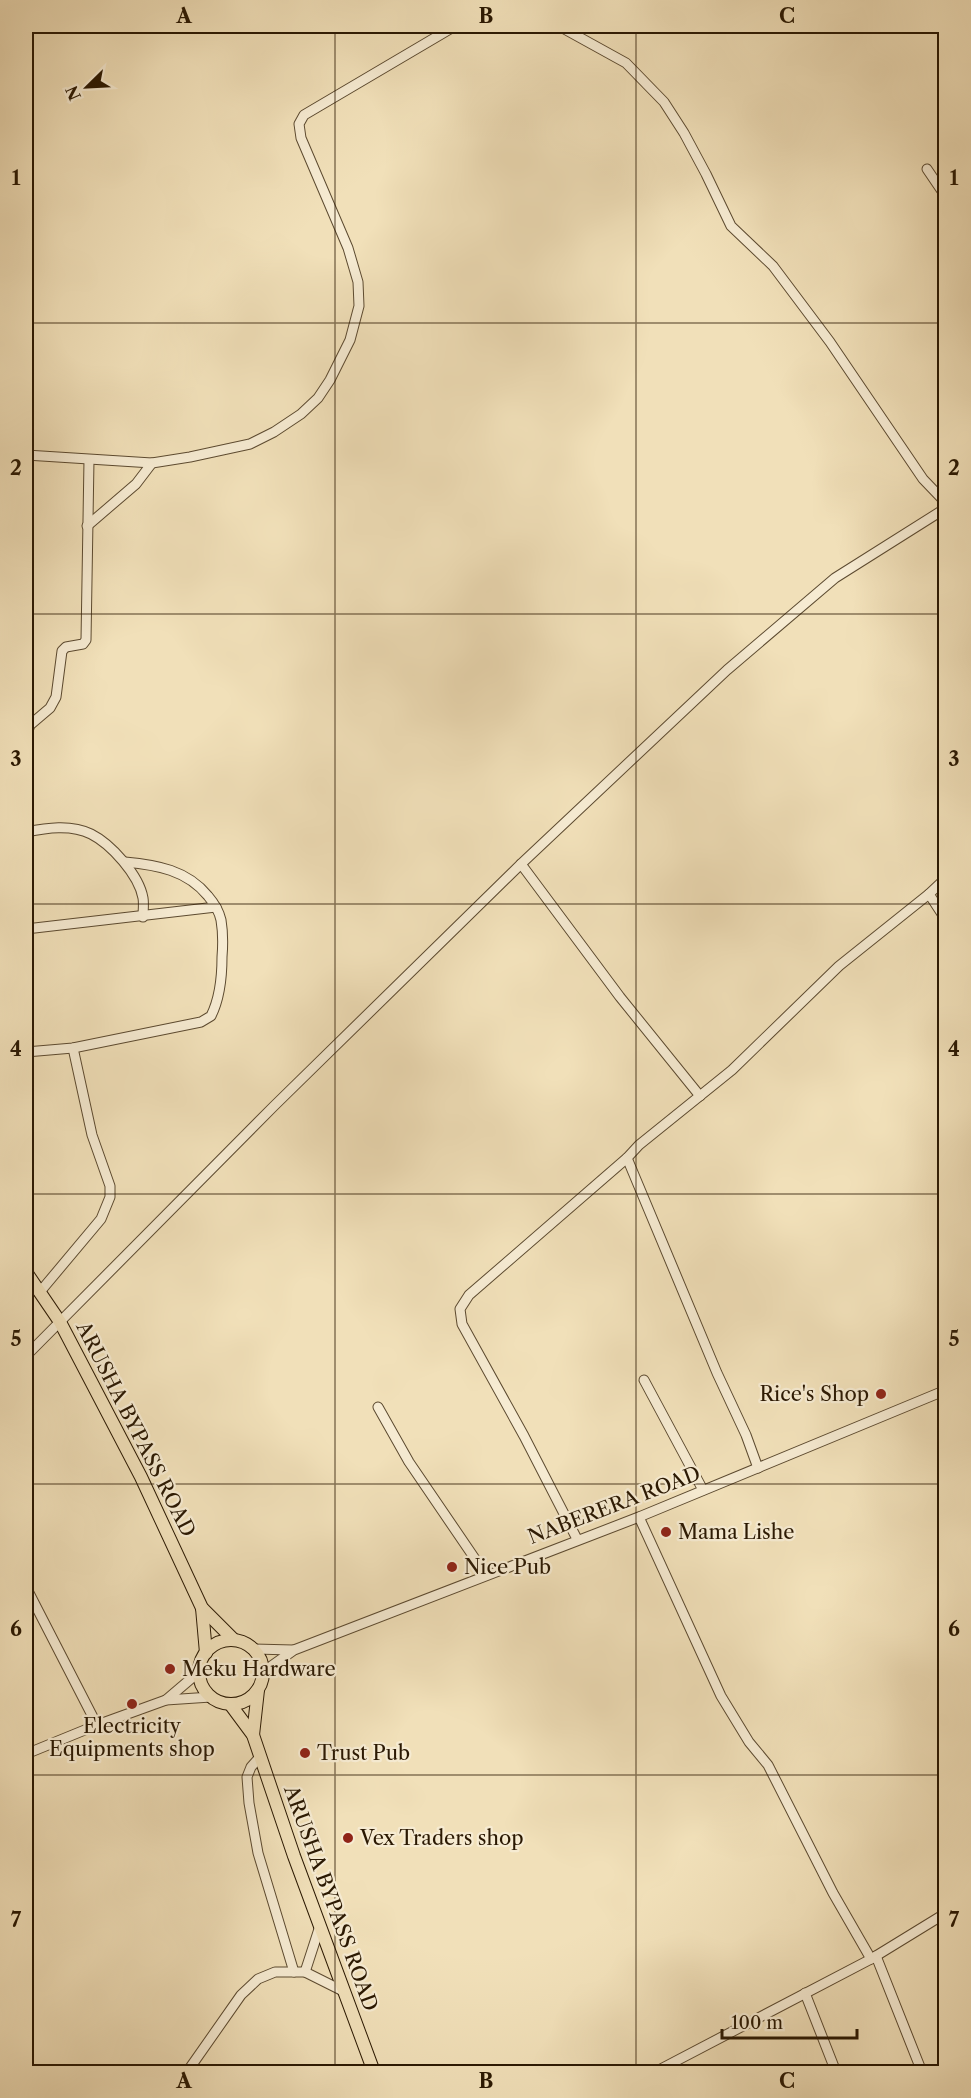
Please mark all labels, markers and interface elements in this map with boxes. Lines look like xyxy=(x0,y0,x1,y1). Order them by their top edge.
text: A xyxy=(175,4,192,28)
text: B xyxy=(479,4,494,28)
text: C xyxy=(779,4,795,28)
north arrow xyxy=(57,57,117,117)
text: N xyxy=(61,83,85,104)
text: 1 xyxy=(12,166,21,190)
text: 1 xyxy=(950,166,959,190)
text: 2 xyxy=(10,456,22,480)
text: 2 xyxy=(948,456,960,480)
text: 3 xyxy=(10,747,22,771)
text: 3 xyxy=(948,747,960,771)
text: 4 xyxy=(10,1037,22,1061)
text: 4 xyxy=(948,1037,960,1061)
street label: ARUSHA BYPASS ROAD xyxy=(71,1316,201,1541)
text: 5 xyxy=(10,1327,22,1351)
text: 5 xyxy=(948,1327,960,1351)
place label: Rice's Shop xyxy=(759,1382,869,1406)
marker: Rice's Shop xyxy=(874,1387,888,1401)
street label: NABERERA ROAD xyxy=(524,1461,704,1549)
place label: Mama Lishe xyxy=(678,1520,794,1544)
marker: Mama Lishe xyxy=(659,1525,673,1539)
place label: Nice Pub xyxy=(464,1555,551,1579)
marker: Nice Pub xyxy=(445,1560,459,1574)
text: 6 xyxy=(10,1617,22,1641)
text: 6 xyxy=(948,1617,960,1641)
place label: Meku Hardware xyxy=(182,1657,336,1681)
marker: Meku Hardware xyxy=(163,1662,177,1676)
marker: Electricity Equipments shop xyxy=(125,1697,139,1711)
place label: Electricity Equipments shop xyxy=(49,1714,215,1761)
place label: Trust Pub xyxy=(317,1741,410,1765)
marker: Trust Pub xyxy=(298,1746,312,1760)
street label: ARUSHA BYPASS ROAD xyxy=(279,1781,383,2014)
place label: Vex Traders shop xyxy=(359,1826,524,1850)
marker: Vex Traders shop xyxy=(341,1831,355,1845)
text: 7 xyxy=(11,1908,22,1932)
text: 7 xyxy=(949,1908,960,1932)
scale bar xyxy=(722,2002,857,2040)
text: 100 m xyxy=(731,2012,783,2034)
text: A xyxy=(175,2069,192,2093)
text: B xyxy=(479,2069,494,2093)
text: C xyxy=(779,2069,795,2093)

